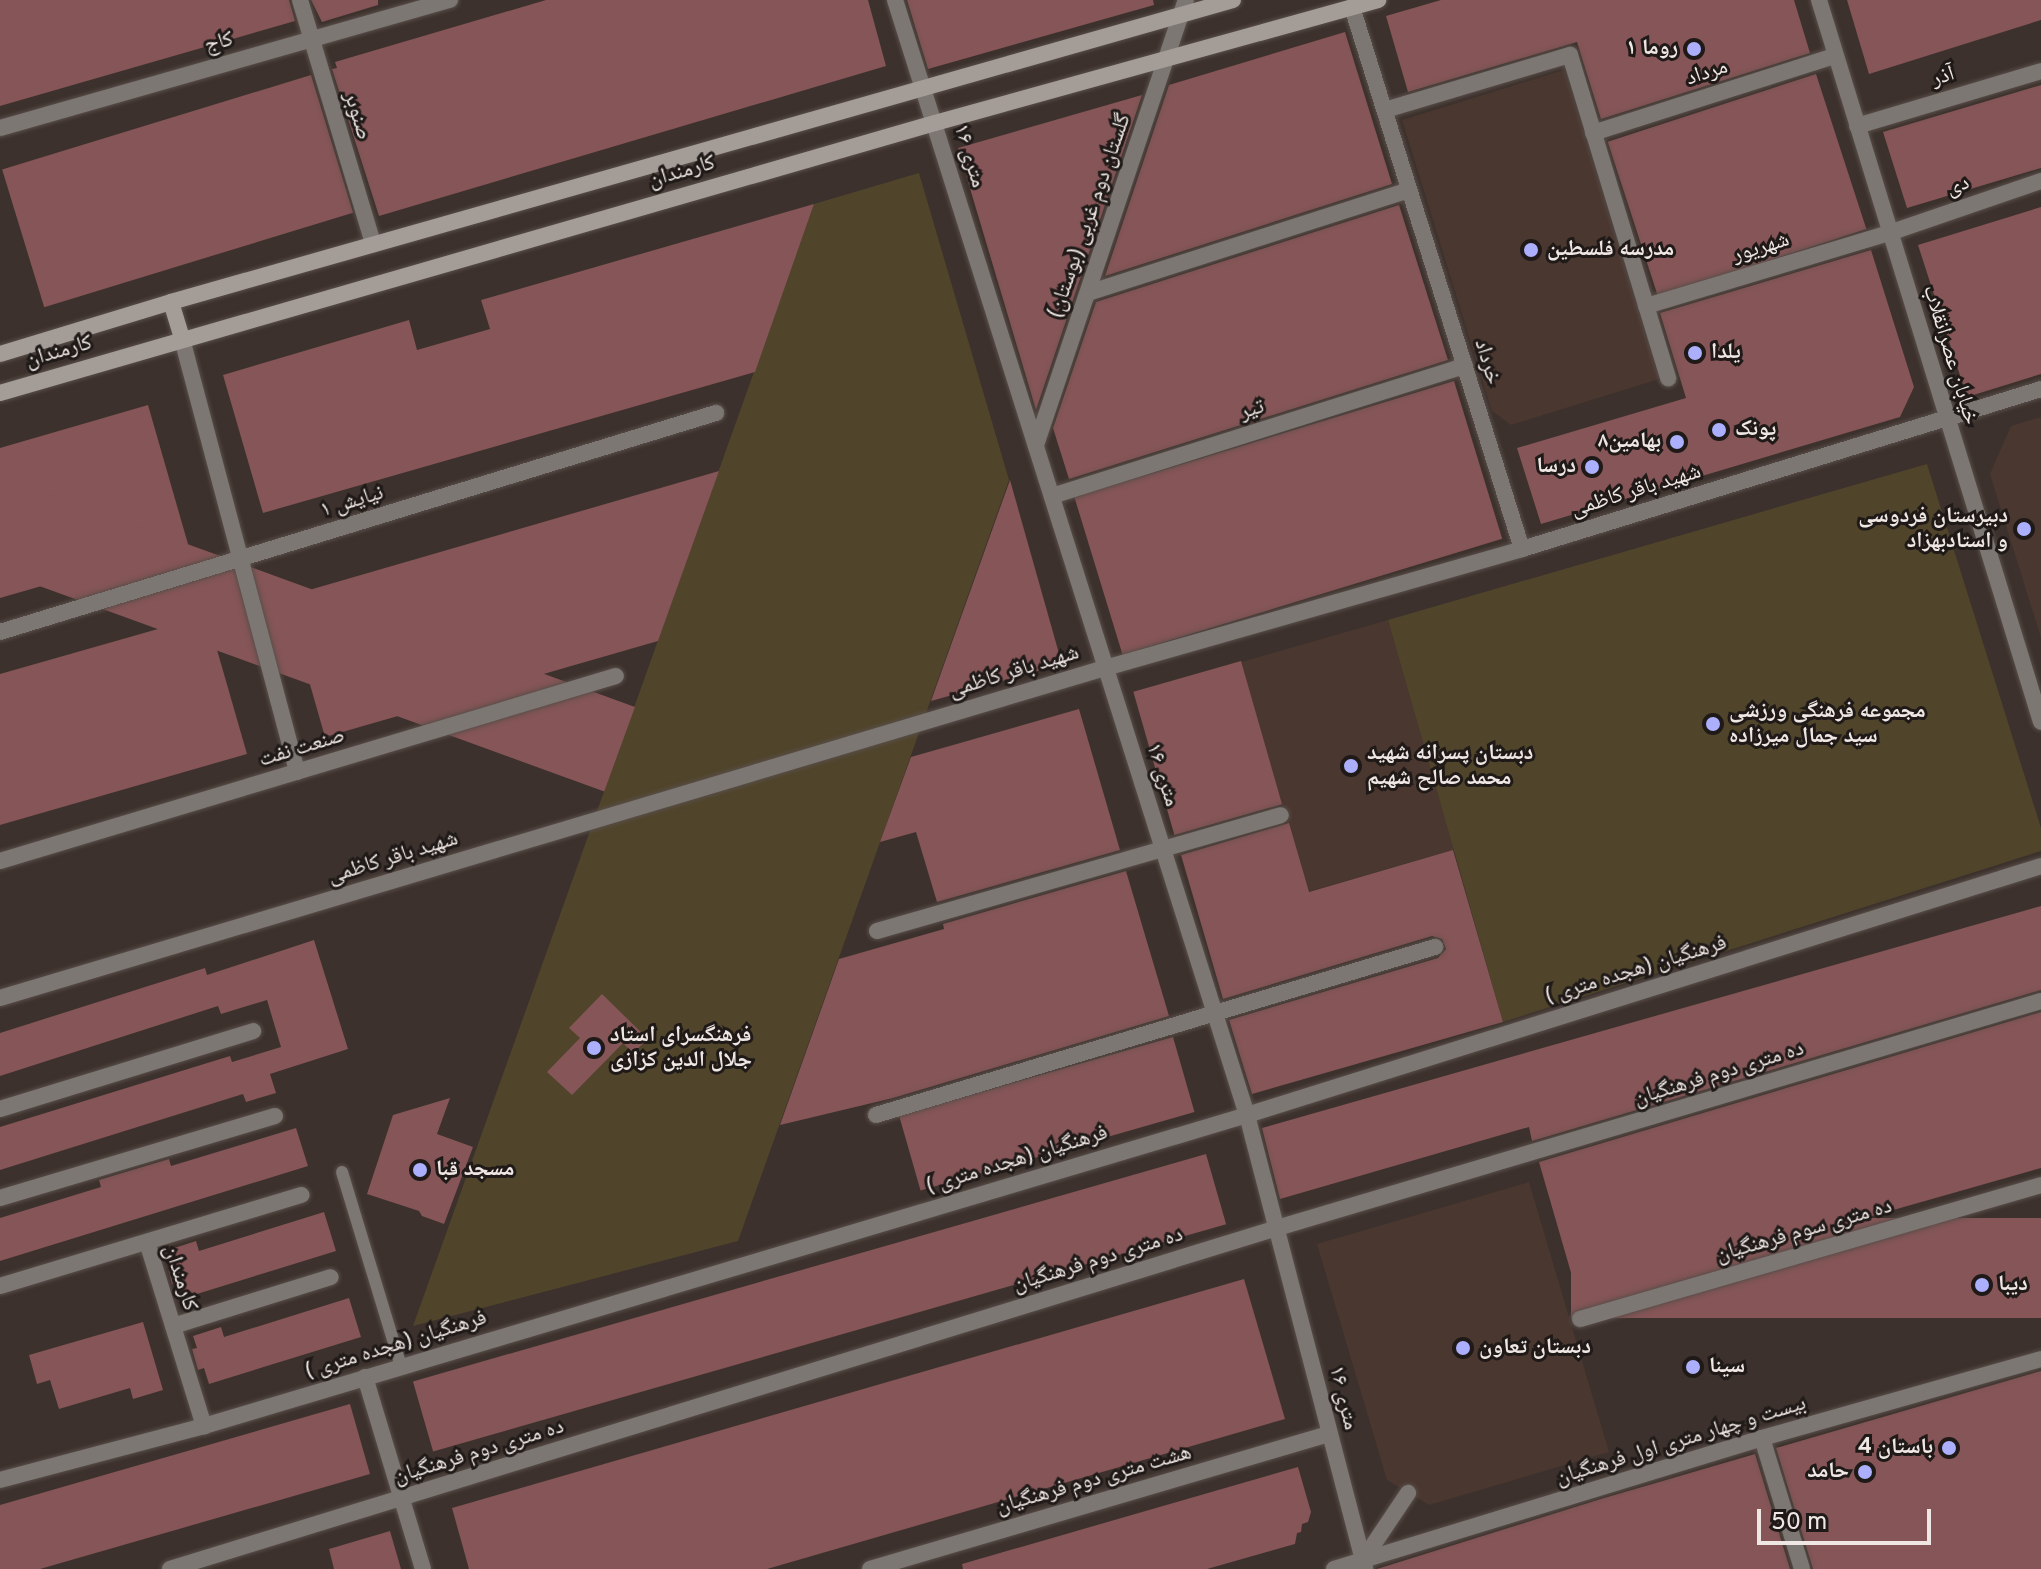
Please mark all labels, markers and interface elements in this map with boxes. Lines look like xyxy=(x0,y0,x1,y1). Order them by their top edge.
street label: کاج xyxy=(202,26,236,60)
place label: روما ۱ xyxy=(1626,36,1678,62)
marker: روما ۱ xyxy=(1685,40,1703,58)
street label: مرداد xyxy=(1683,54,1731,92)
street label: آذر xyxy=(1928,61,1958,93)
street label: صنوبر xyxy=(337,89,377,143)
street label: گلستان دوم غربی (بوستان) xyxy=(1043,110,1137,322)
street label: ۱۶ متری xyxy=(947,121,991,191)
street label: کارمندان xyxy=(646,150,718,194)
street label: دی xyxy=(1943,170,1973,202)
street label: شهریور xyxy=(1729,227,1793,269)
place label: مدرسه فلسطین xyxy=(1547,237,1674,263)
marker: مدرسه فلسطین xyxy=(1522,241,1540,259)
street label: خیابان عصرانقلاب xyxy=(1916,282,1984,428)
street label: کارمندان xyxy=(23,330,95,374)
street label: خرداد xyxy=(1468,336,1506,388)
place label: یلدا xyxy=(1711,340,1741,366)
marker: یلدا xyxy=(1686,344,1704,362)
street label: تیر xyxy=(1236,394,1268,426)
place label: پونک xyxy=(1735,417,1776,443)
marker: پونک xyxy=(1710,421,1728,439)
place label: بهامین۸ xyxy=(1598,429,1661,455)
marker: بهامین۸ xyxy=(1668,433,1686,451)
place label: درسا xyxy=(1536,454,1576,480)
marker: درسا xyxy=(1583,458,1601,476)
street label: شهید باقر کاظمی xyxy=(1568,459,1704,523)
street label: نیایش ۱ xyxy=(317,480,387,524)
place label: دبیرستان فردوسی و استادبهزاد xyxy=(1858,503,2008,554)
marker: دبیرستان فردوسی و استادبهزاد xyxy=(2015,520,2033,538)
street label: شهید باقر کاظمی xyxy=(946,640,1082,704)
place label: مجموعه فرهنگی ورزشی سید جمال میرزاده xyxy=(1729,698,1926,750)
marker: مجموعه فرهنگی ورزشی سید جمال میرزاده xyxy=(1704,715,1722,733)
street label: صنعت نفت xyxy=(256,722,348,774)
street label: ۱۶ متری xyxy=(1139,740,1185,810)
place label: دبستان پسرانه شهید محمد صالح شهیم xyxy=(1367,740,1533,792)
marker: دبستان پسرانه شهید محمد صالح شهیم xyxy=(1342,757,1360,775)
street label: شهید باقر کاظمی xyxy=(325,826,461,890)
street label: فرهنگیان (هجده متری ) xyxy=(1542,930,1730,1010)
place label: فرهنگسرای استاد جلال الدین کزازی xyxy=(610,1022,752,1074)
street label: ده متری دوم فرهنگیان xyxy=(1631,1036,1807,1112)
marker: فرهنگسرای استاد جلال الدین کزازی xyxy=(585,1039,603,1057)
street label: فرهنگیان (هجده متری ) xyxy=(923,1120,1111,1200)
place label: مسجد قبا xyxy=(436,1157,515,1183)
marker: مسجد قبا xyxy=(411,1161,429,1179)
street label: ده متری سوم فرهنگیان xyxy=(1713,1193,1895,1269)
street label: ده متری دوم فرهنگیان xyxy=(1010,1222,1186,1298)
street label: کارمندان xyxy=(157,1241,203,1315)
place label: دیبا xyxy=(1998,1272,2028,1298)
marker: دیبا xyxy=(1973,1276,1991,1294)
street label: فرهنگیان (هجده متری ) xyxy=(302,1305,490,1385)
place label: دبستان تعاون xyxy=(1479,1335,1591,1361)
marker: دبستان تعاون xyxy=(1454,1339,1472,1357)
place label: سینا xyxy=(1709,1354,1745,1380)
marker: سینا xyxy=(1684,1358,1702,1376)
street label: ۱۶ متری xyxy=(1322,1363,1364,1433)
street label: بیست و چهار متری اول فرهنگیان xyxy=(1553,1390,1809,1492)
street label: ده متری دوم فرهنگیان xyxy=(391,1414,567,1490)
place label: باستان 4 xyxy=(1858,1435,1933,1461)
street label: هشت متری دوم فرهنگیان xyxy=(993,1439,1195,1521)
marker: باستان 4 xyxy=(1940,1439,1958,1457)
place label: حامد xyxy=(1807,1459,1849,1485)
marker: حامد xyxy=(1856,1463,1874,1481)
scale bar xyxy=(1761,1493,1935,1543)
text: 50 m xyxy=(1771,1508,1827,1538)

